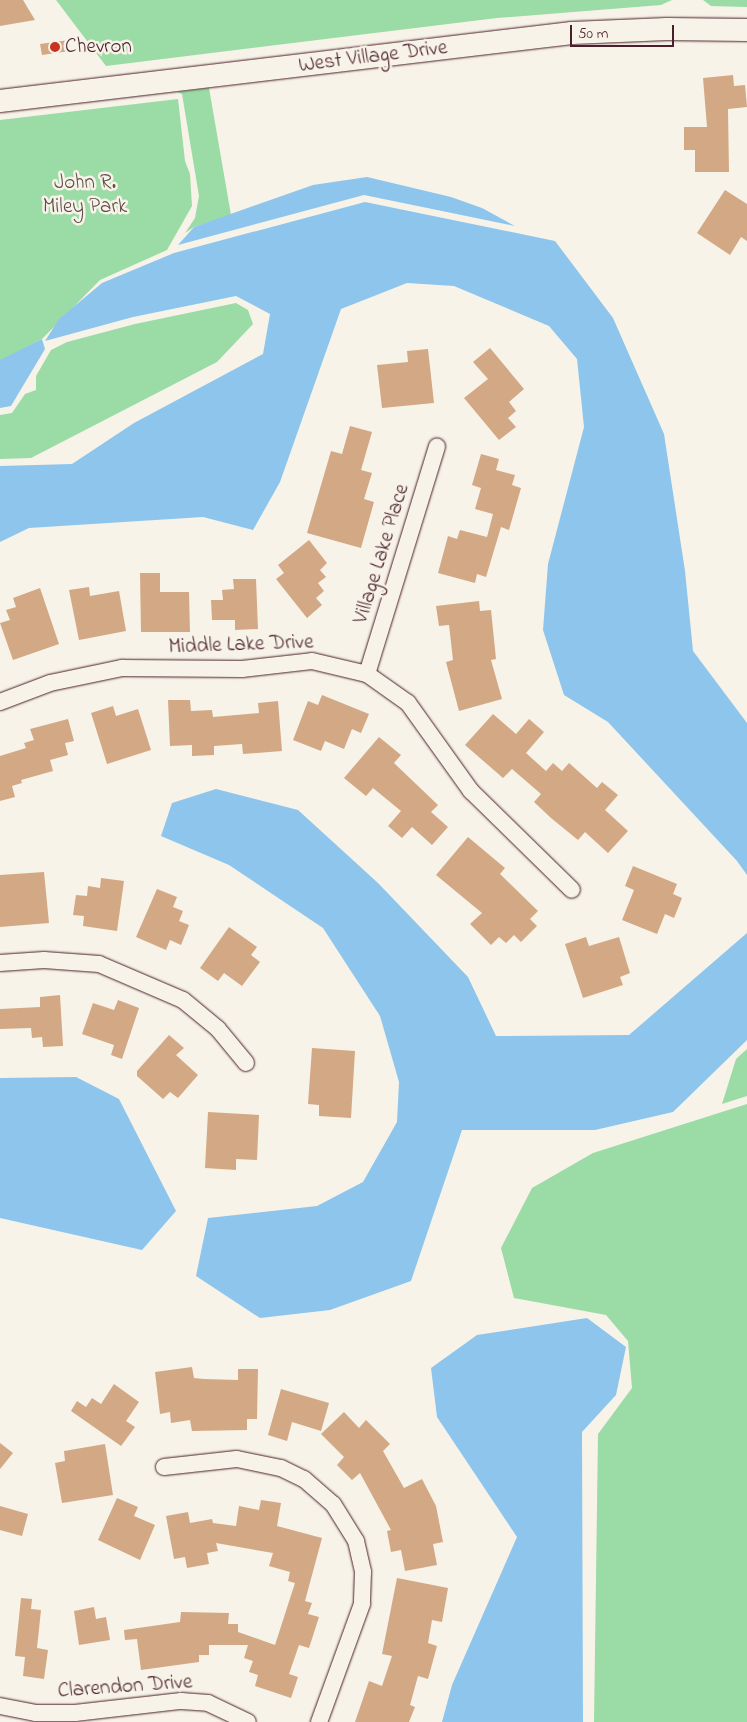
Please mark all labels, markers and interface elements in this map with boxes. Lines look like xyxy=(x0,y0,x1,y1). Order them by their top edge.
scale bar xyxy=(572,15,676,47)
text: 50 m xyxy=(578,23,608,45)
place label: Chevron xyxy=(65,34,132,60)
street label: West Village Drive xyxy=(297,35,449,79)
marker: Chevron xyxy=(49,41,61,53)
park label: John R. Miley Park xyxy=(43,170,127,220)
street label: Village Lake Place xyxy=(349,481,415,627)
street label: Middle Lake Drive xyxy=(168,630,314,660)
street label: Clarendon Drive xyxy=(57,1670,193,1704)

